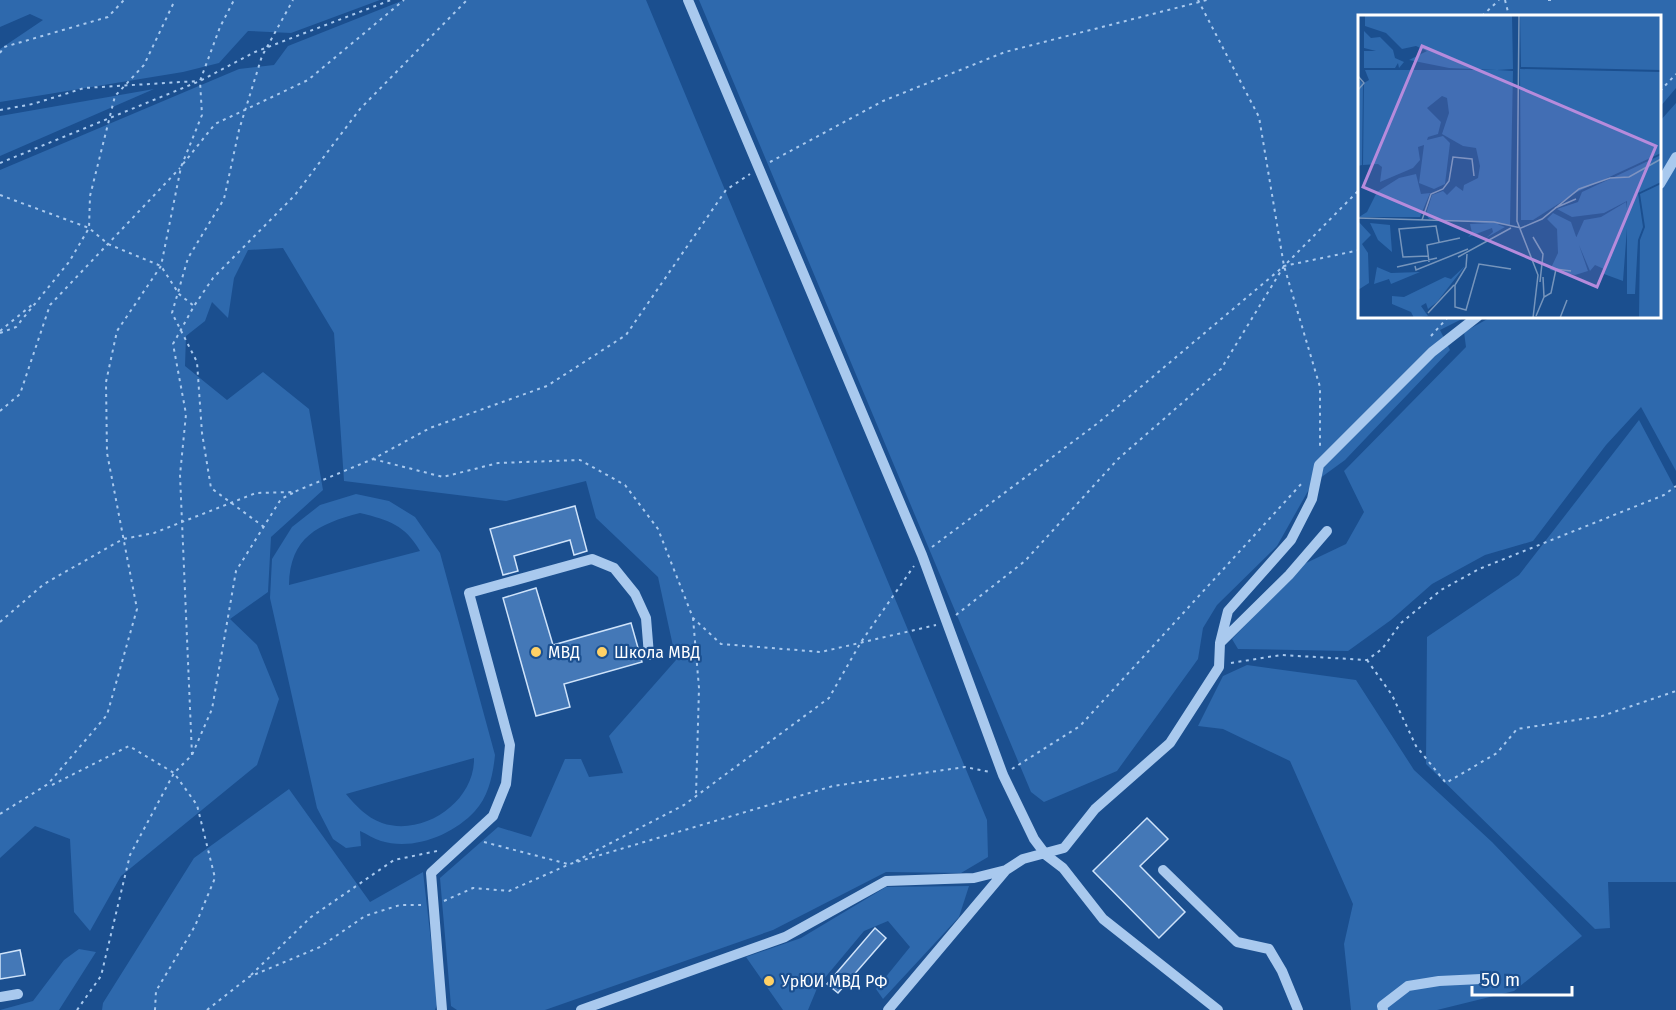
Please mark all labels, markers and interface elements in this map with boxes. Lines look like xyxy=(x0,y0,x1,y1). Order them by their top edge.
inset map xyxy=(1358,15,1661,318)
place label: МВД xyxy=(548,643,580,662)
place label: Школа МВД xyxy=(614,643,700,662)
marker: МВД xyxy=(529,645,543,659)
marker: Школа МВД xyxy=(595,645,609,659)
scale bar xyxy=(1472,959,1572,997)
text: 50 m xyxy=(1481,969,1520,991)
place label: УрЮИ МВД РФ xyxy=(781,972,887,991)
marker: УрЮИ МВД РФ xyxy=(762,974,776,988)

